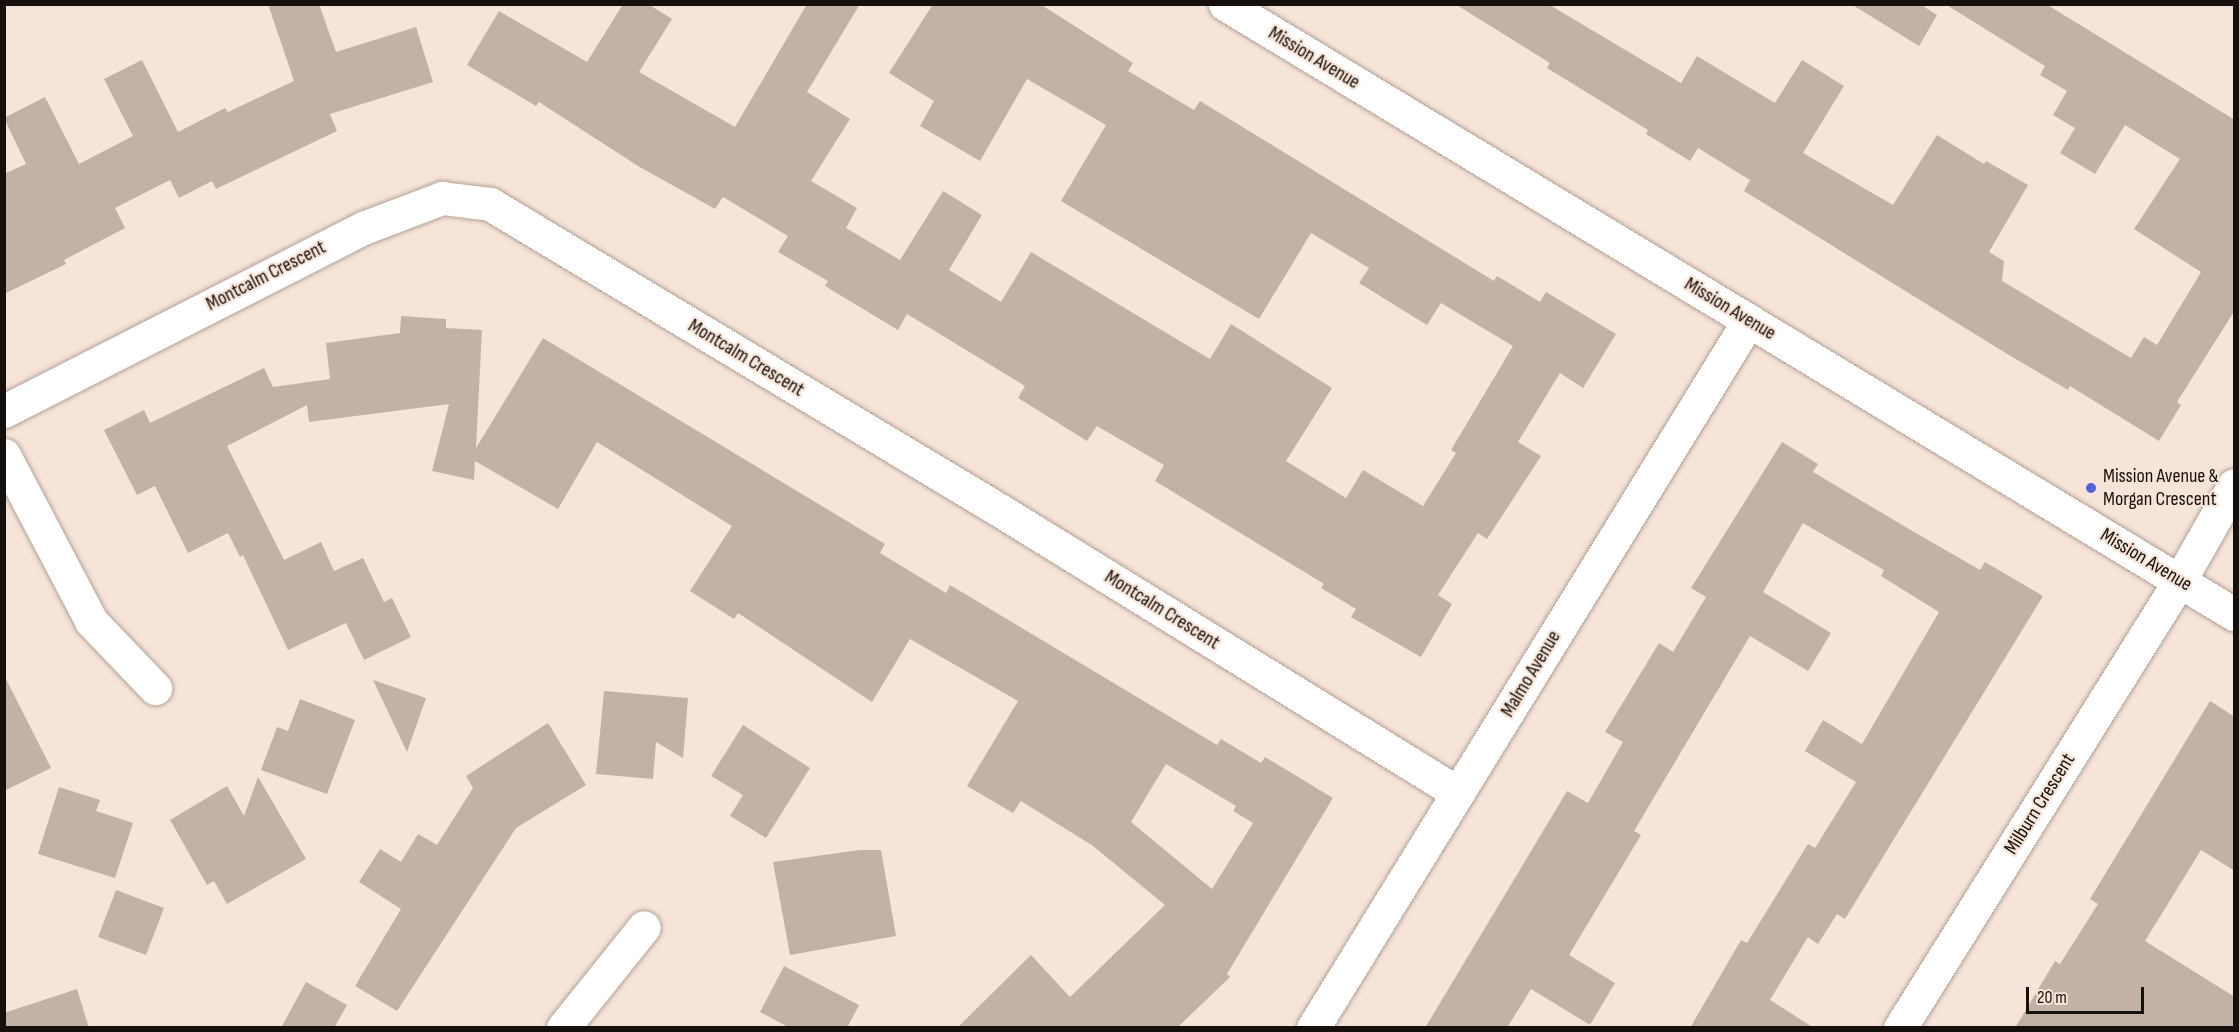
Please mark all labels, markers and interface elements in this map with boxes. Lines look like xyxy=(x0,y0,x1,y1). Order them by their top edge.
street label: Mission Avenue xyxy=(1264,21,1364,95)
street label: Montcalm Crescent xyxy=(202,236,330,316)
street label: Mission Avenue xyxy=(1680,272,1780,346)
street label: Montcalm Crescent xyxy=(684,314,808,402)
place label: Mission Avenue & Morgan Crescent xyxy=(2103,464,2219,511)
marker: Mission Avenue & Morgan Crescent xyxy=(2084,481,2098,495)
street label: Mission Avenue xyxy=(2096,523,2196,597)
street label: Montcalm Crescent xyxy=(1100,565,1224,655)
street label: Malmo Avenue xyxy=(1496,626,1566,722)
street label: Milburn Crescent xyxy=(1999,749,2081,859)
scale bar xyxy=(2029,975,2148,1013)
text: 20 m xyxy=(2037,987,2067,1008)

